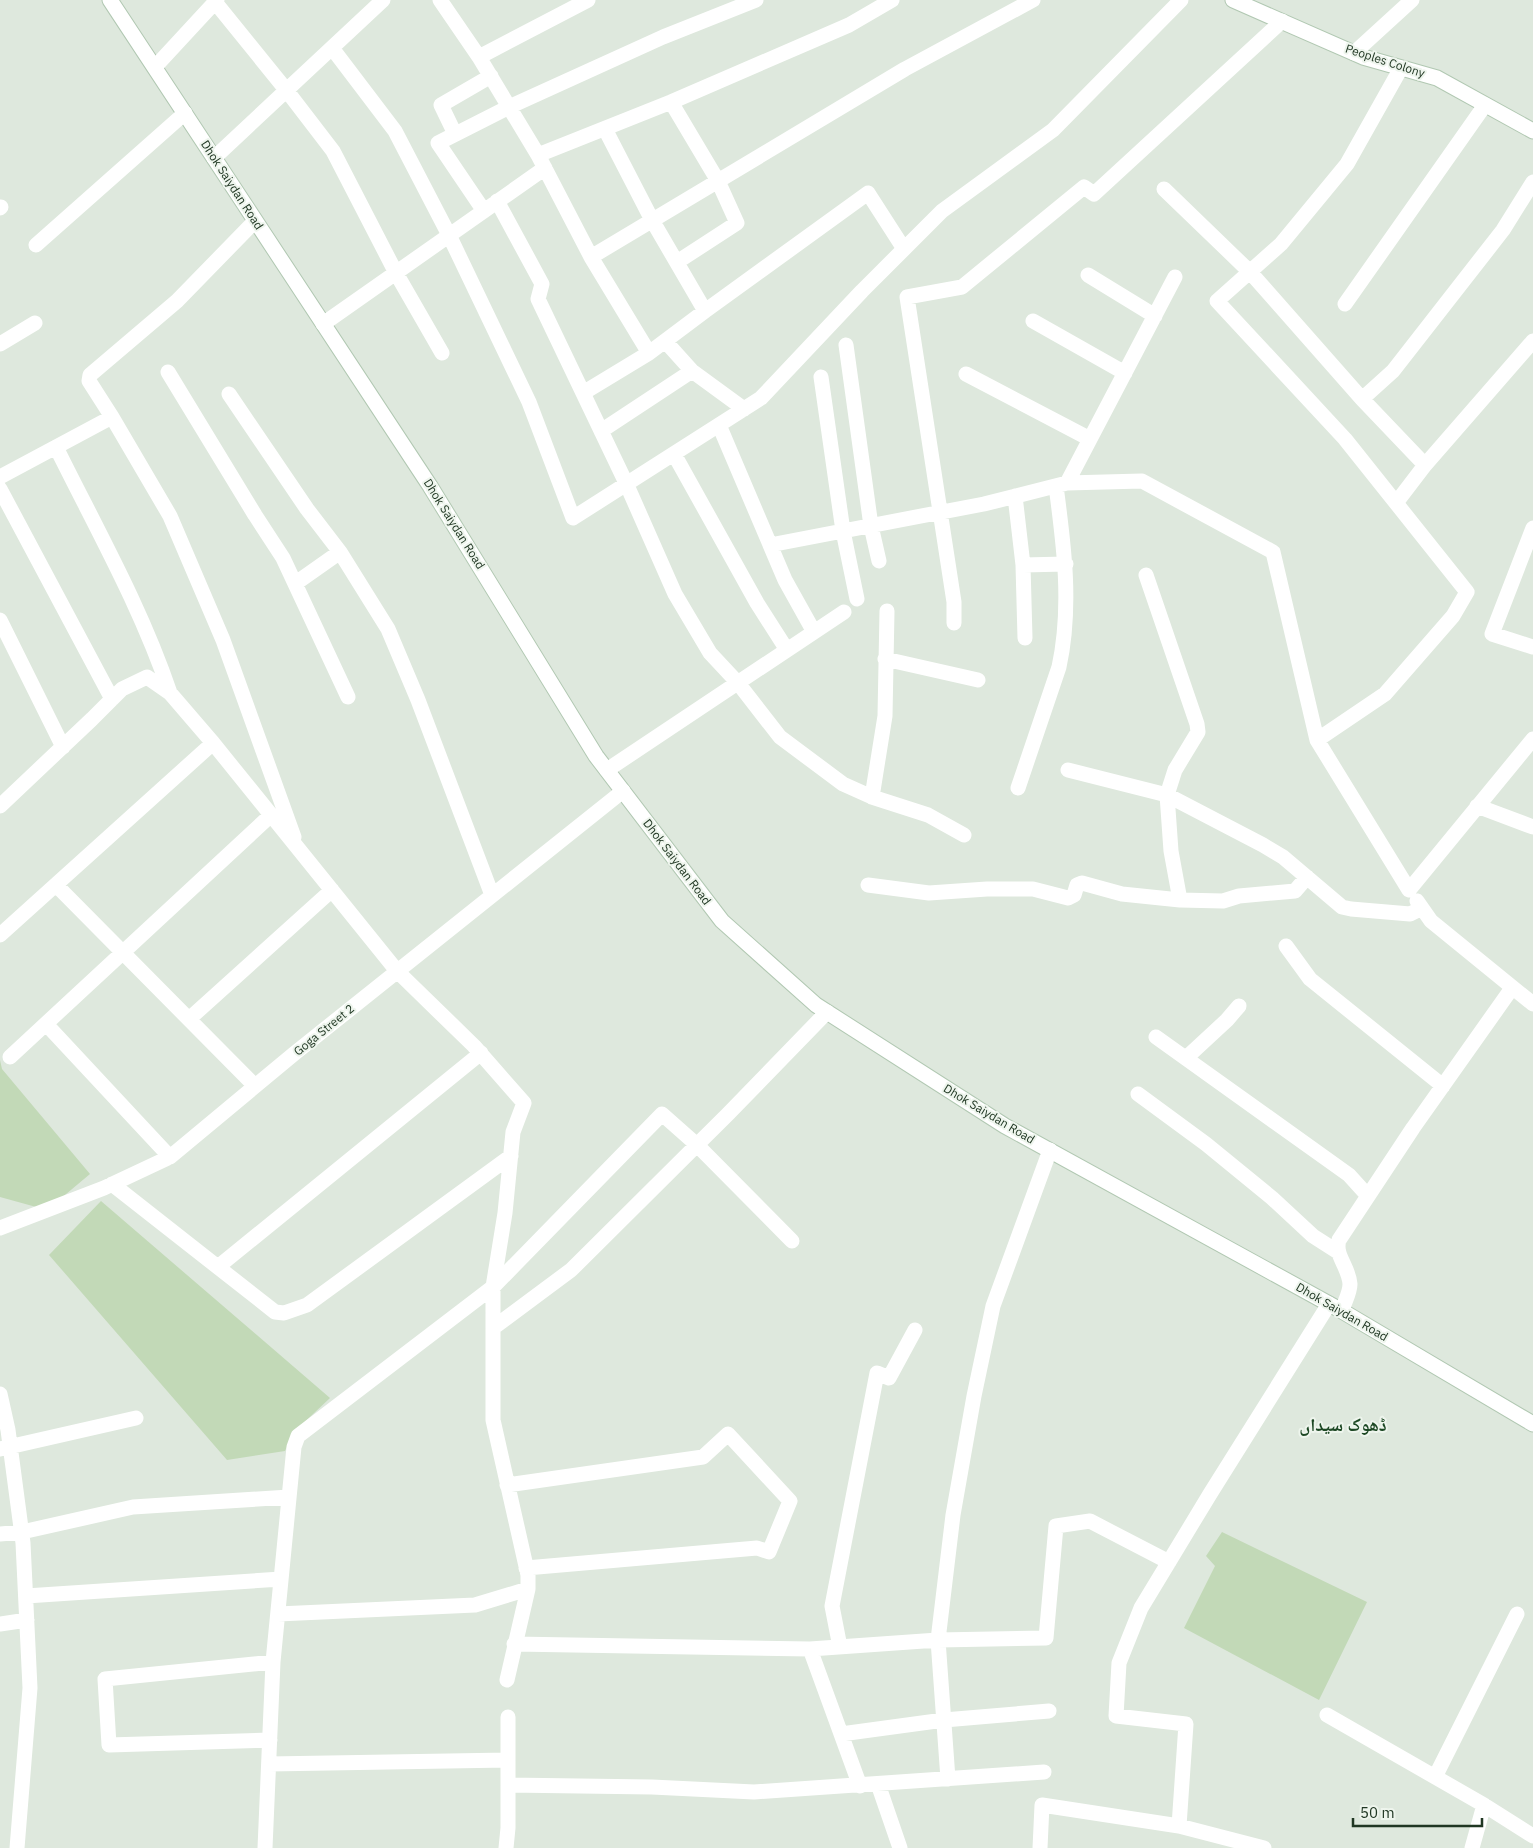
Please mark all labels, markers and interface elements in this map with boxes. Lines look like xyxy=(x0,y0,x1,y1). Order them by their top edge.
street label: Peoples Colony xyxy=(1344,41,1427,80)
street label: Dhok Saiydan Road xyxy=(198,137,267,232)
street label: Dhok Saiydan Road xyxy=(421,476,488,572)
street label: Dhok Saiydan Road xyxy=(640,816,715,908)
street label: Goga Street 2 xyxy=(290,1001,357,1059)
street label: Dhok Saiydan Road xyxy=(941,1080,1038,1147)
street label: Dhok Saiydan Road xyxy=(1294,1279,1391,1344)
district label: ڈھوک سیداں xyxy=(1299,1413,1387,1436)
scale bar xyxy=(1353,1796,1482,1828)
text: 50 m xyxy=(1360,1803,1395,1822)

